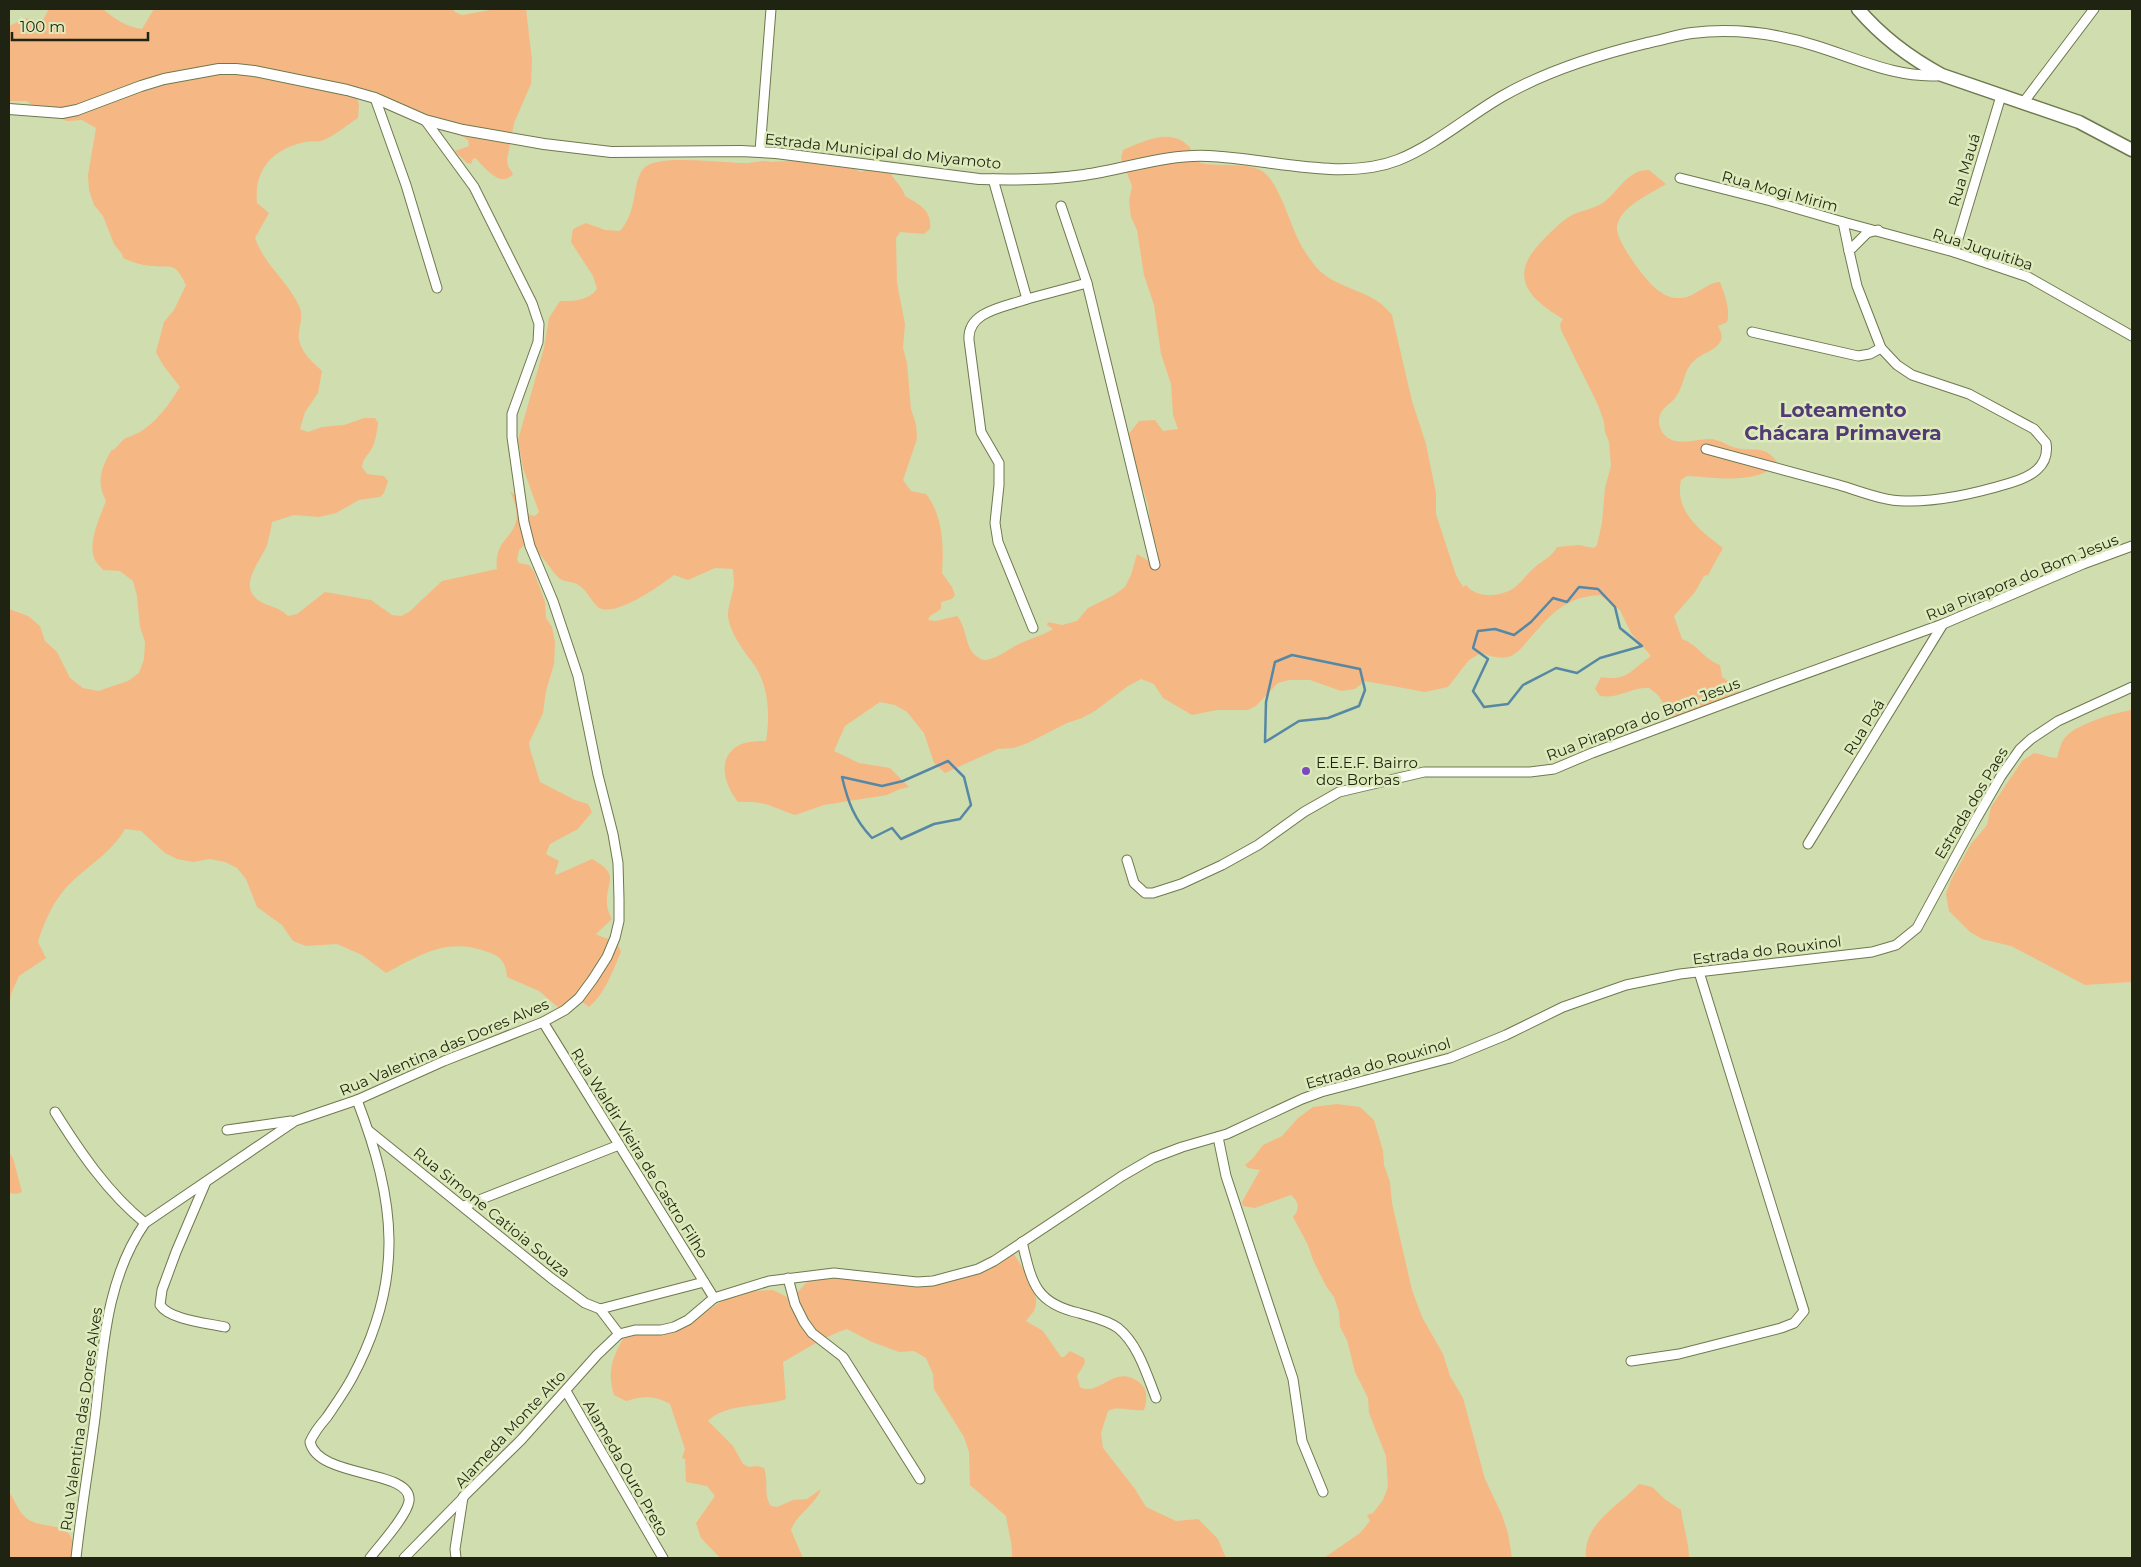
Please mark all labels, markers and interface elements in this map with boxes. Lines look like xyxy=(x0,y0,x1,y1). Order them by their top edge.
scale bar xyxy=(12,10,149,42)
text: 100 m xyxy=(20,17,65,36)
street label: Estrada Municipal do Miyamoto xyxy=(764,129,1002,173)
street label: Rua Mauá xyxy=(1944,131,1984,209)
street label: Rua Mogi Mirim xyxy=(1720,166,1840,216)
street label: Rua Juquitiba xyxy=(1930,224,2036,274)
district label: Loteamento Chácara Primavera xyxy=(1744,398,1942,445)
street label: Rua Pirapora do Bom Jesus xyxy=(1923,530,2121,624)
street label: Rua Pirapora do Bom Jesus xyxy=(1543,673,1743,765)
street label: Rua Poá xyxy=(1839,695,1889,759)
street label: Estrada dos Paes xyxy=(1930,744,2012,862)
place label: E.E.E.F. Bairro dos Borbas xyxy=(1316,753,1418,789)
marker: E.E.E.F. Bairro dos Borbas xyxy=(1300,765,1312,777)
street label: Estrada do Rouxinol xyxy=(1691,931,1843,969)
street label: Rua Valentina das Dores Alves xyxy=(336,994,552,1100)
street label: Estrada do Rouxinol xyxy=(1303,1033,1453,1093)
street label: Rua Waldir Vieira de Castro Filho xyxy=(567,1044,713,1262)
street label: Rua Simone Catioia Souza xyxy=(410,1143,574,1281)
street label: Rua Valentina das Dores Alves xyxy=(56,1306,106,1532)
street label: Alameda Monte Alto xyxy=(451,1366,569,1492)
street label: Alameda Ouro Preto xyxy=(579,1397,673,1539)

